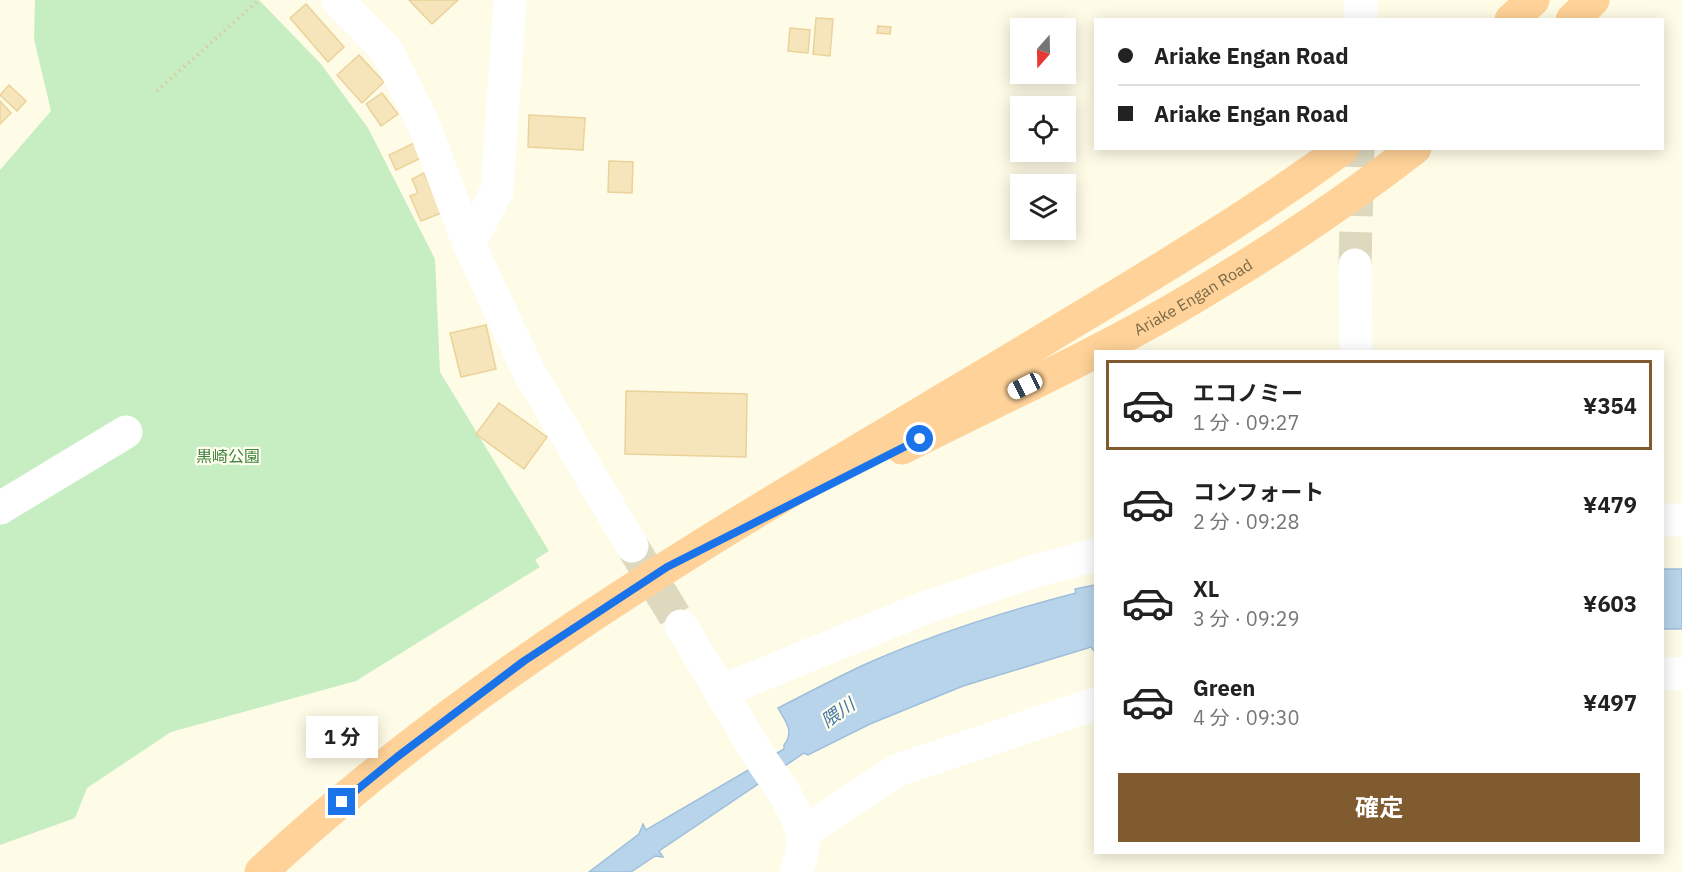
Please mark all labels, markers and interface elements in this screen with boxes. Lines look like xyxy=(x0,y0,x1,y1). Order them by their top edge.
north arrow xyxy=(1010,18,1076,84)
map controls xyxy=(1010,18,1076,240)
text: Ariake Engan Road xyxy=(1154,41,1349,70)
button: locate xyxy=(1010,96,1076,162)
text: Ariake Engan Road xyxy=(1154,99,1349,128)
button: layers xyxy=(1010,174,1076,240)
street label: Ariake Engan Road xyxy=(1130,254,1256,340)
car xyxy=(1005,370,1045,402)
icon: car xyxy=(1121,378,1175,432)
text: エコノミー xyxy=(1193,378,1303,407)
text: ¥354 xyxy=(1583,391,1637,420)
text: 1 分 · 09:27 xyxy=(1193,409,1300,436)
route start xyxy=(906,425,933,452)
park label: 黒崎公園 xyxy=(196,446,260,466)
icon: car xyxy=(1121,477,1175,531)
text: コンフォート xyxy=(1193,477,1324,506)
text: ¥479 xyxy=(1583,490,1637,519)
text: 2 分 · 09:28 xyxy=(1193,508,1300,535)
text: XL xyxy=(1193,574,1219,603)
icon: car xyxy=(1121,576,1175,630)
text: ¥603 xyxy=(1583,589,1637,618)
text: 3 分 · 09:29 xyxy=(1193,605,1300,632)
text: Green xyxy=(1193,673,1255,702)
icon: car xyxy=(1121,675,1175,729)
text: ¥497 xyxy=(1583,688,1637,717)
water label: 隈川 xyxy=(816,692,861,732)
text: 4 分 · 09:30 xyxy=(1193,704,1300,731)
callout: 1 分 xyxy=(306,715,378,757)
text: 1 分 xyxy=(324,723,360,750)
button: 確定 xyxy=(1118,773,1640,842)
route end xyxy=(328,788,355,815)

